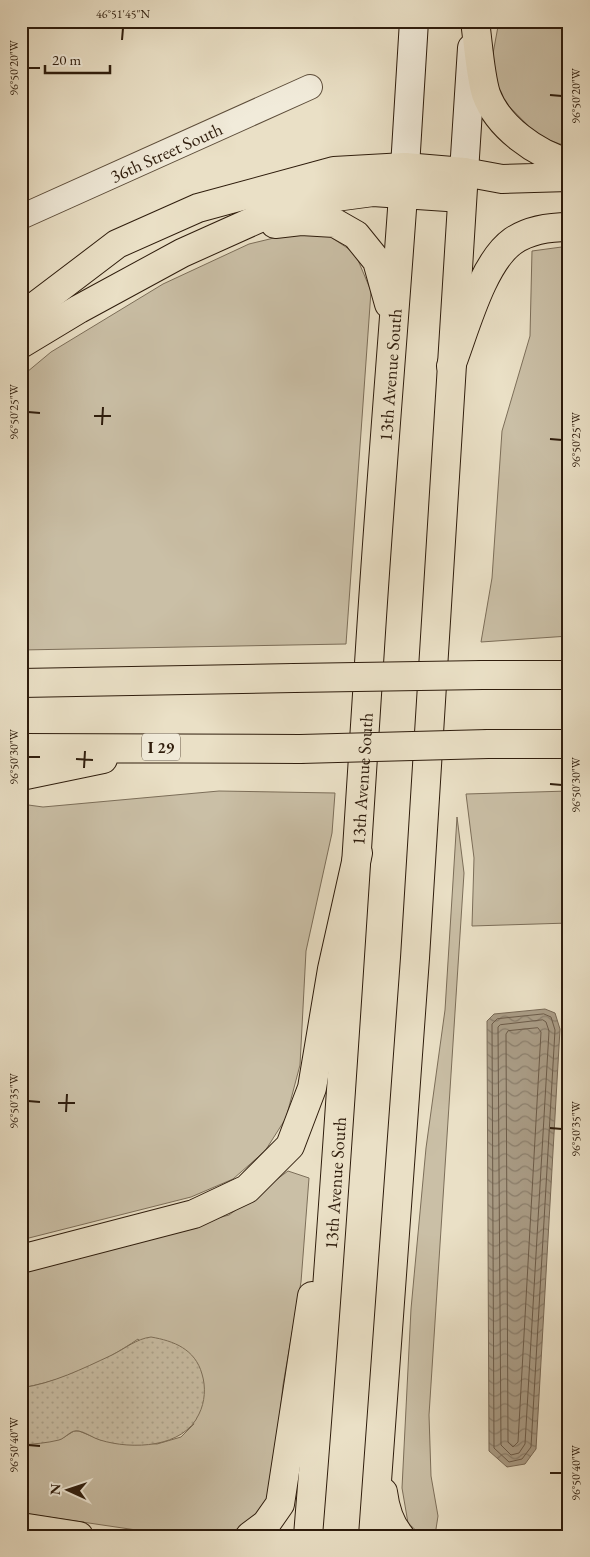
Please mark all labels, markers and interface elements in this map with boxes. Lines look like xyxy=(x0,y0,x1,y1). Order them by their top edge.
text: 46°51'45"N xyxy=(96,6,150,22)
text: 96°50'20"W xyxy=(6,39,22,96)
scale bar xyxy=(45,42,110,74)
text: 20 m xyxy=(52,50,81,69)
text: 96°50'20"W xyxy=(568,67,584,124)
street label: 36th Street South xyxy=(106,117,226,187)
street label: 13th Avenue South xyxy=(373,308,406,442)
text: 96°50'25"W xyxy=(6,383,22,440)
text: 96°50'25"W xyxy=(568,411,584,468)
street label: 13th Avenue South xyxy=(346,712,377,846)
text: 96°50'30"W xyxy=(6,728,22,785)
road number: I 29 xyxy=(142,734,180,760)
text: 96°50'30"W xyxy=(568,756,584,813)
text: 96°50'35"W xyxy=(6,1072,22,1129)
text: 96°50'35"W xyxy=(568,1100,584,1157)
street label: 13th Avenue South xyxy=(318,1116,351,1250)
text: 96°50'40"W xyxy=(6,1416,22,1473)
text: 96°50'40"W xyxy=(568,1444,584,1501)
north arrow xyxy=(42,1464,92,1514)
text: N xyxy=(46,1483,64,1495)

